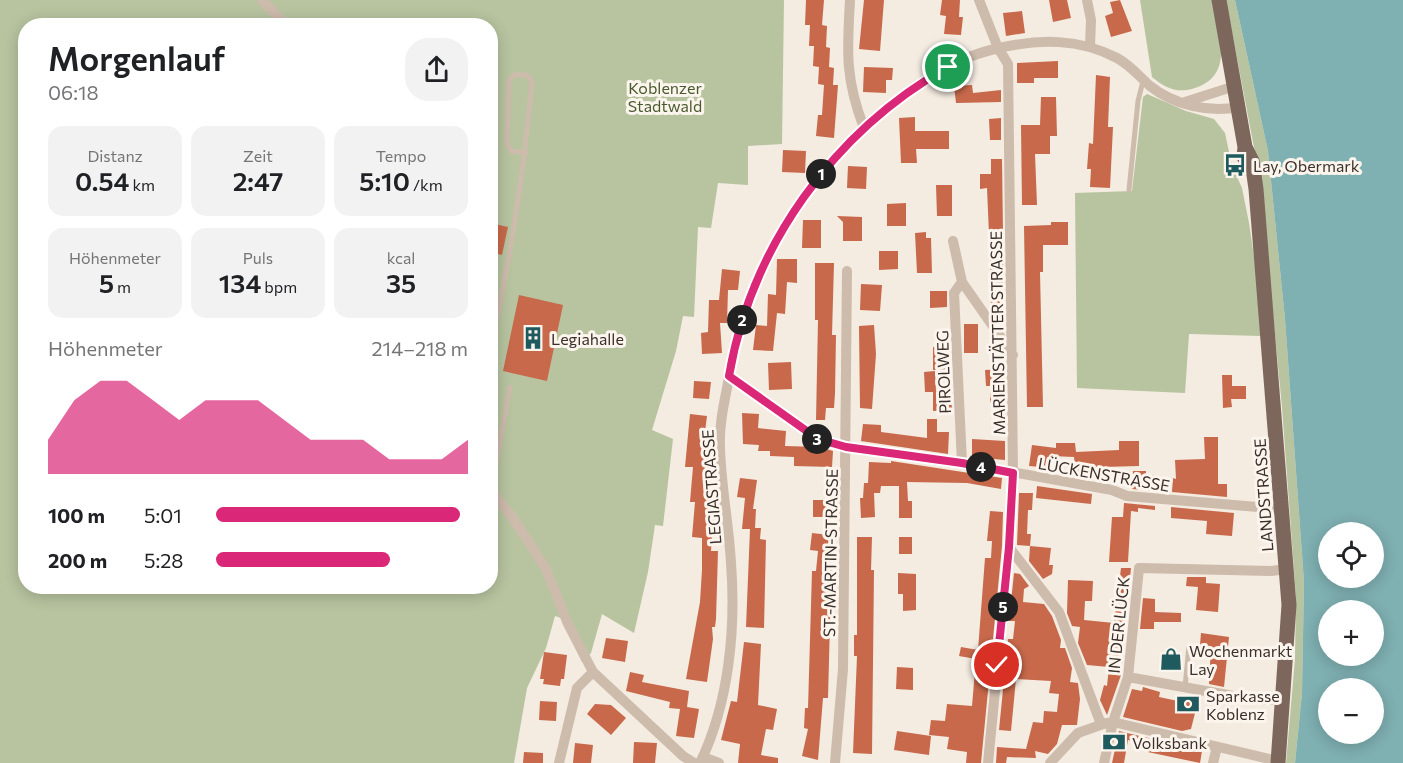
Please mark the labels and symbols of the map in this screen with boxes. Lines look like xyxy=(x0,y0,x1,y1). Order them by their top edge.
pin xyxy=(922,41,973,92)
park label: Koblenzer Stadtwald xyxy=(628,78,702,115)
bus stop icon: Lay, Obermark xyxy=(1222,152,1248,178)
place label: Lay, Obermark xyxy=(1253,156,1360,175)
pin: 1 xyxy=(806,159,836,189)
street label: MARIENSTÄTTER STRASSE xyxy=(986,231,1008,435)
pin: 2 xyxy=(727,305,757,335)
building icon: Legiahalle xyxy=(520,325,546,351)
place label: Legiahalle xyxy=(551,329,624,348)
street label: PIROLWEG xyxy=(932,330,954,414)
pin: 3 xyxy=(802,424,832,454)
street label: LEGIASTRASSE xyxy=(697,429,725,545)
street label: LANDSTRASSE xyxy=(1250,438,1276,552)
pin: 4 xyxy=(966,452,996,482)
street label: LÜCKENSTRASSE xyxy=(1037,453,1171,495)
street label: ST.-MARTIN-STRASSE xyxy=(819,469,841,637)
street label: IN DER LÜCK xyxy=(1103,575,1133,674)
pin: 5 xyxy=(988,592,1018,622)
pin xyxy=(971,639,1022,690)
place label: Wochenmarkt Lay xyxy=(1189,641,1293,678)
shop icon: Wochenmarkt Lay xyxy=(1158,646,1184,672)
place label: Sparkasse Koblenz xyxy=(1206,686,1280,723)
bank icon: Sparkasse Koblenz xyxy=(1175,691,1201,717)
bank icon: Volksbank xyxy=(1101,729,1127,755)
place label: Volksbank xyxy=(1132,733,1207,752)

